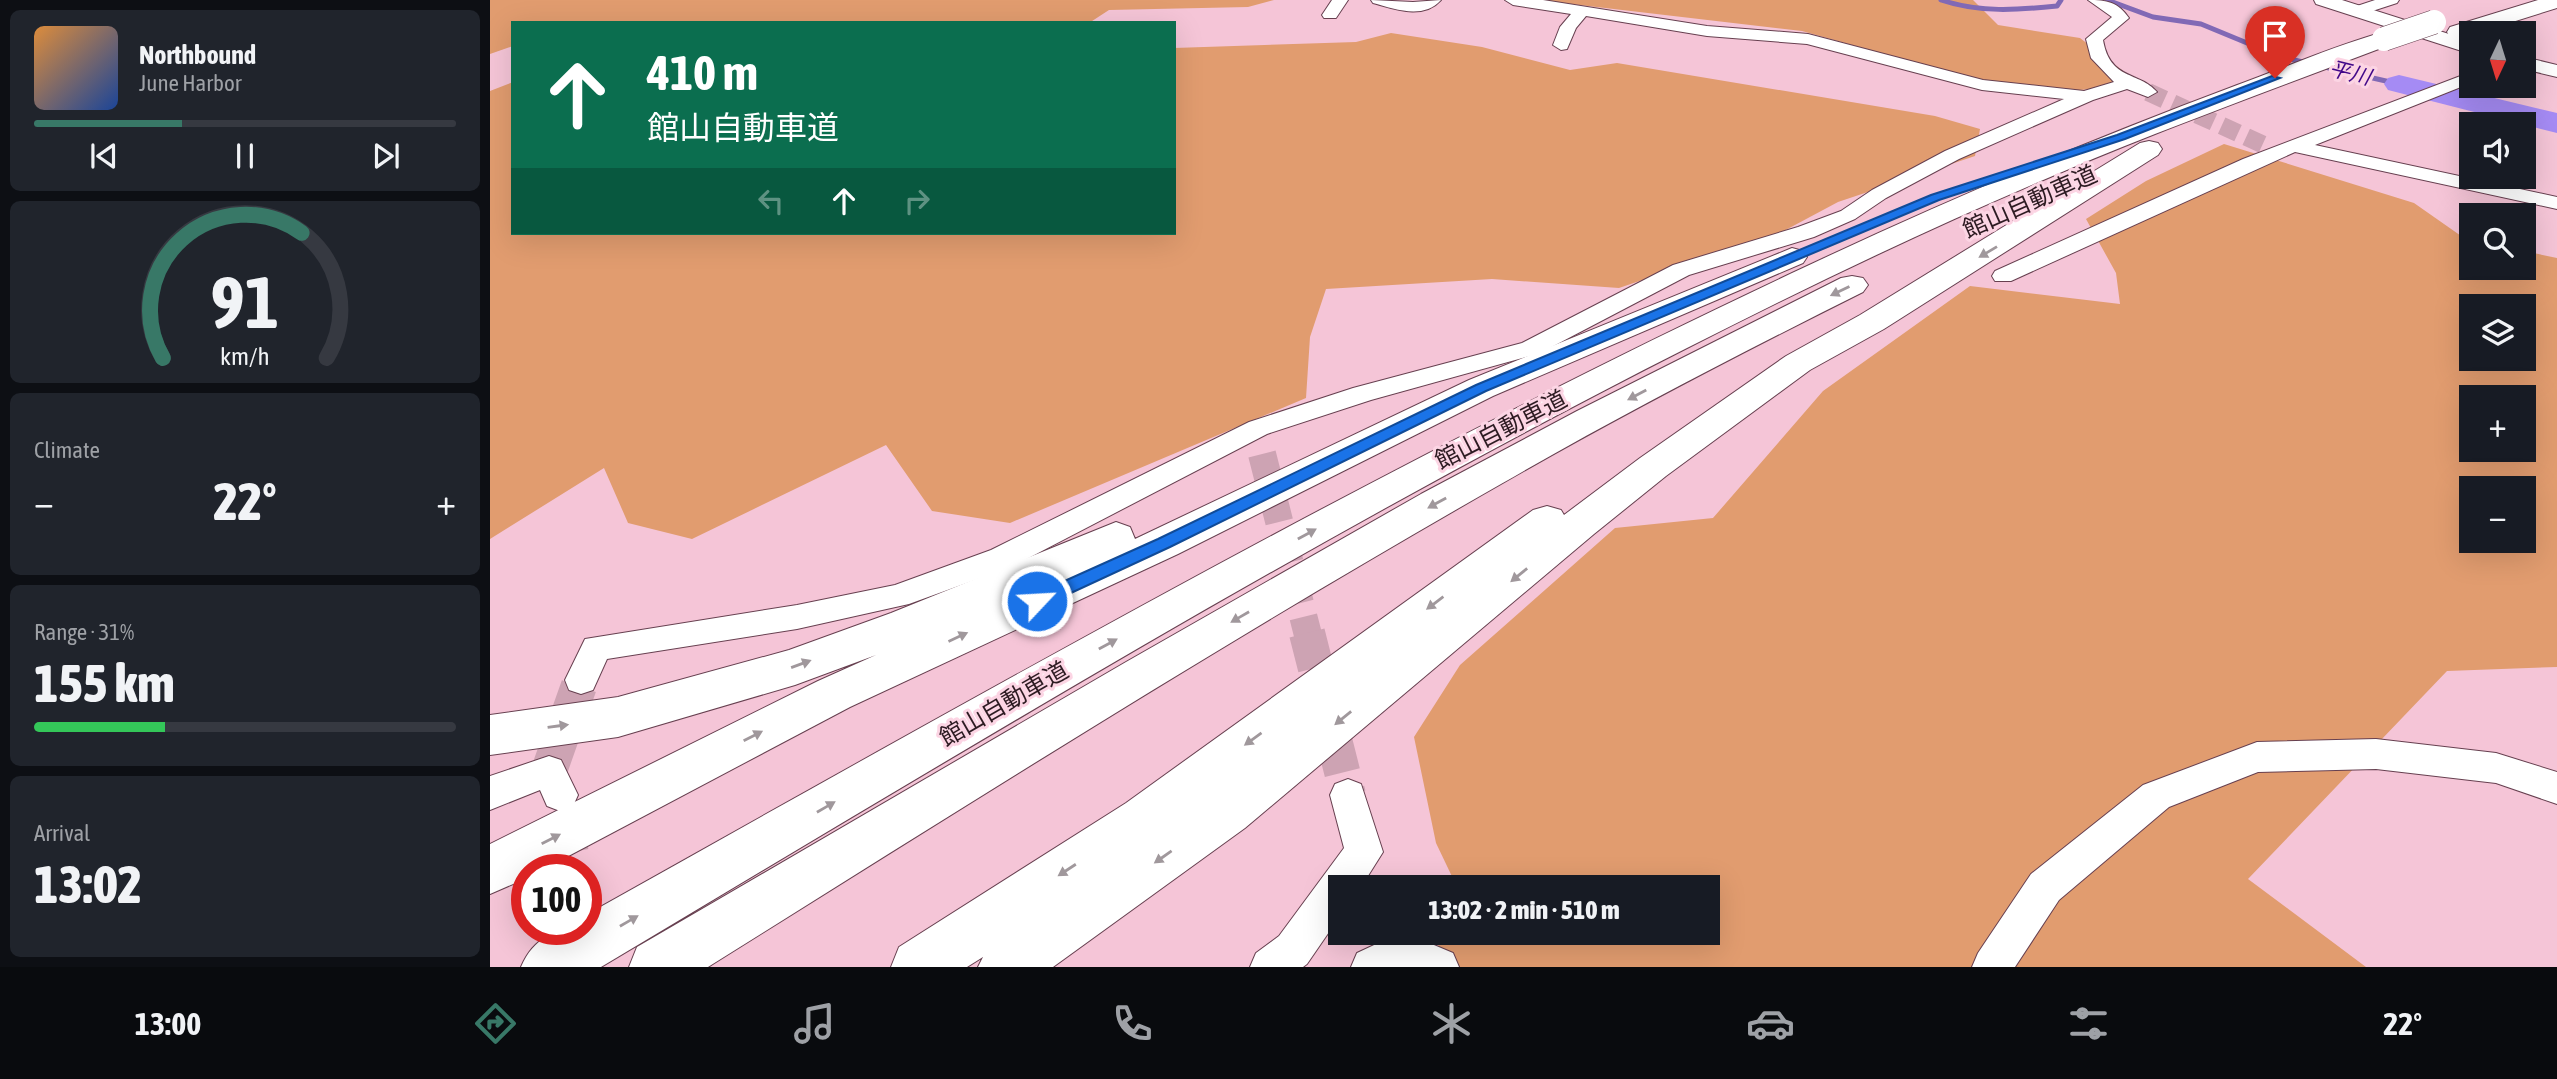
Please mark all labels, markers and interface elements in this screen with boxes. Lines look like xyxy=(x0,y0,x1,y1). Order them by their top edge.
pin xyxy=(2245,6,2305,78)
icon: arrive xyxy=(2256,17,2294,55)
north arrow xyxy=(2459,21,2536,98)
map controls xyxy=(2459,21,2536,553)
text: Northbound xyxy=(139,40,256,70)
text: 410 m xyxy=(647,44,758,100)
icon: ahead xyxy=(532,49,623,140)
water label: 平川 xyxy=(2327,55,2375,89)
text: June Harbor xyxy=(139,70,242,96)
text: 館山自動車道 xyxy=(647,109,839,146)
button: sound xyxy=(2459,112,2536,189)
icon: previous xyxy=(85,137,123,175)
icon: pause xyxy=(226,137,264,175)
icon: next xyxy=(367,137,405,175)
street label: 館山自動車道 xyxy=(1959,160,2101,243)
icon: left xyxy=(752,182,790,220)
icon: ahead xyxy=(825,182,863,220)
icon: right xyxy=(898,182,936,220)
button: search xyxy=(2459,203,2536,280)
one-way arrow xyxy=(1978,245,1997,258)
text: 91 xyxy=(211,261,279,344)
one-way arrow xyxy=(1830,285,1850,297)
button: layers xyxy=(2459,294,2536,371)
text: km/h xyxy=(220,342,270,370)
street label: 館山自動車道 xyxy=(1430,385,1571,474)
button: + xyxy=(2459,385,2536,462)
one-way arrow xyxy=(1627,389,1647,401)
text: Climate xyxy=(34,437,100,463)
text: 22° xyxy=(213,471,277,531)
button: − xyxy=(2459,476,2536,553)
text: − xyxy=(34,480,54,523)
text: + xyxy=(436,480,456,523)
one-way arrow xyxy=(1427,497,1447,509)
one-way arrow xyxy=(1298,528,1317,540)
position arrow xyxy=(1000,564,1074,638)
one-way arrow xyxy=(1510,567,1528,582)
one-way arrow xyxy=(1426,595,1444,609)
one-way arrow xyxy=(1231,611,1250,623)
text: Range · 31% xyxy=(34,619,134,645)
one-way arrow xyxy=(948,631,968,643)
one-way arrow xyxy=(1099,638,1118,650)
text: 155 km xyxy=(34,653,175,713)
street label: 館山自動車道 xyxy=(935,656,1073,751)
one-way arrow xyxy=(791,658,812,669)
one-way arrow xyxy=(1334,711,1352,726)
one-way arrow xyxy=(547,721,569,732)
one-way arrow xyxy=(743,730,763,741)
one-way arrow xyxy=(1244,732,1262,746)
one-way arrow xyxy=(817,801,836,813)
text: Arrival xyxy=(34,820,90,846)
one-way arrow xyxy=(541,834,561,845)
one-way arrow xyxy=(1154,850,1172,864)
text: 13:02 xyxy=(34,854,142,914)
speed limit sign: 100 xyxy=(511,854,602,945)
one-way arrow xyxy=(1057,863,1076,876)
text: 13:02 · 2 min · 510 m xyxy=(1428,895,1620,925)
one-way arrow xyxy=(620,914,639,927)
icon: directions xyxy=(471,999,520,1048)
icon: music xyxy=(790,999,839,1048)
icon: phone xyxy=(1108,999,1157,1048)
icon: climate xyxy=(1427,999,1476,1048)
icon: car xyxy=(1746,999,1795,1048)
icon: filters xyxy=(2064,999,2113,1048)
text: 13:00 xyxy=(135,1005,201,1042)
text: 22° xyxy=(2383,1005,2422,1042)

